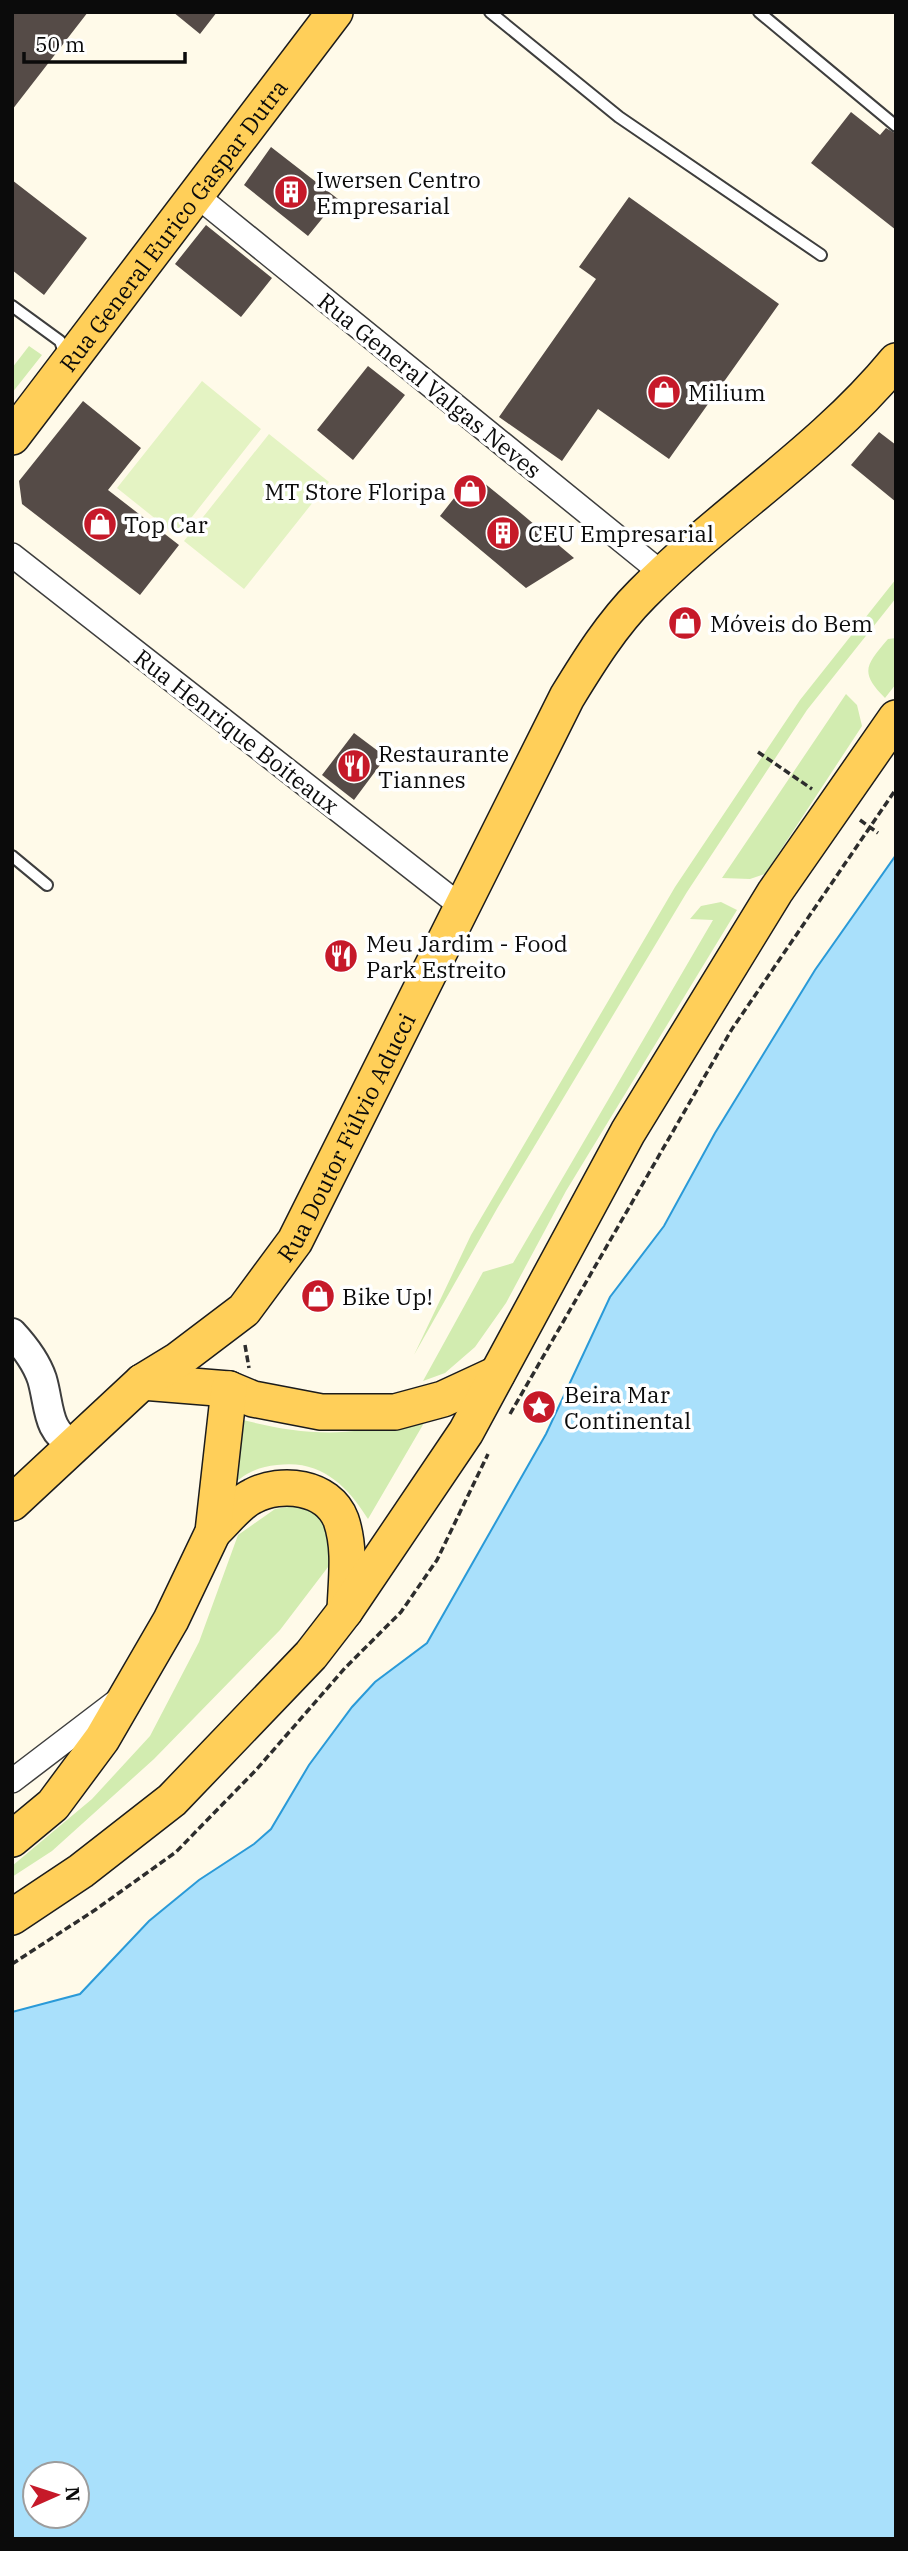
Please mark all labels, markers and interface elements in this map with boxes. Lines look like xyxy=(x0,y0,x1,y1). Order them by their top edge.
scale bar xyxy=(24,21,186,65)
text: 50 m xyxy=(35,30,85,58)
street label: Rua General Eurico Gaspar Dutra xyxy=(52,73,294,377)
place label: Iwersen Centro Empresarial xyxy=(316,164,481,220)
building icon: Iwersen Centro Empresarial xyxy=(272,173,310,211)
street label: Rua General Valgas Neves xyxy=(312,286,548,484)
shop icon: Milium xyxy=(645,373,683,411)
place label: Milium xyxy=(688,377,766,407)
shop icon: MT Store Floripa xyxy=(451,472,489,510)
place label: MT Store Floripa xyxy=(265,476,446,506)
shop icon: Top Car xyxy=(81,505,119,543)
place label: Top Car xyxy=(124,509,208,539)
building icon: CEU Empresarial xyxy=(484,514,522,552)
place label: CEU Empresarial xyxy=(528,518,714,548)
shop icon: Móveis do Bem xyxy=(666,604,704,642)
place label: Móveis do Bem xyxy=(710,608,873,638)
street label: Rua Henrique Boiteaux xyxy=(129,642,345,820)
place label: Restaurante Tiannes xyxy=(378,738,509,794)
restaurant icon: Restaurante Tiannes xyxy=(335,747,373,785)
place label: Meu Jardim - Food Park Estreito xyxy=(366,928,568,984)
restaurant icon: Meu Jardim - Food Park Estreito xyxy=(322,937,360,975)
street label: Rua Doutor Fúlvio Aducci xyxy=(270,1008,422,1268)
shop icon: Bike Up! xyxy=(299,1277,337,1315)
place label: Bike Up! xyxy=(342,1281,433,1311)
place label: Beira Mar Continental xyxy=(564,1379,691,1435)
place icon: Beira Mar Continental xyxy=(520,1388,558,1426)
north arrow xyxy=(21,2460,91,2530)
text: N xyxy=(61,2486,85,2502)

